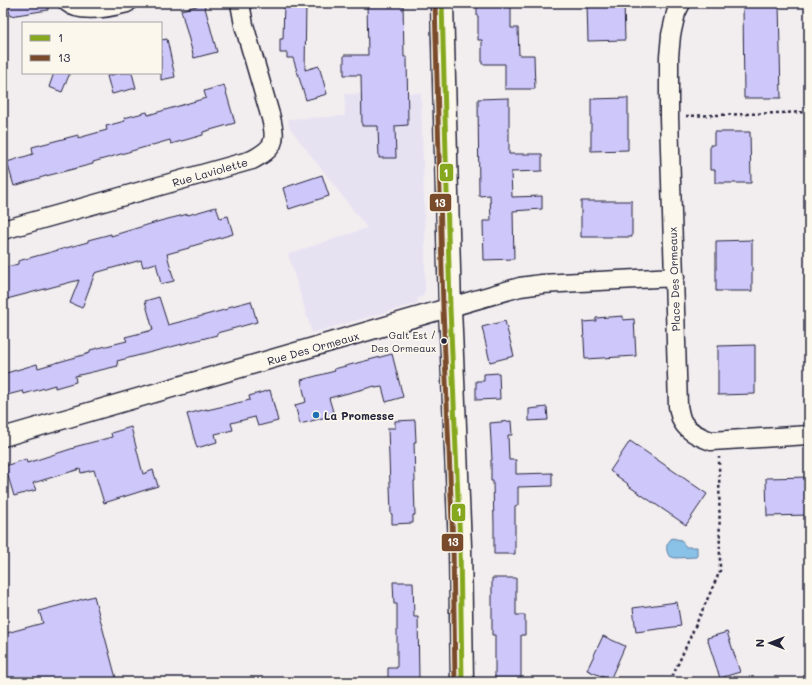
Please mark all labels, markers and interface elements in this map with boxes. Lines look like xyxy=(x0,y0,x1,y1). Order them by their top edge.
legend xyxy=(22,22,162,74)
text: 1 xyxy=(58,29,63,45)
text: 13 xyxy=(58,49,70,65)
street label: Rue Laviolette xyxy=(171,154,250,190)
line badge: 1 xyxy=(439,163,454,182)
text: 1 xyxy=(444,165,448,180)
line badge: 13 xyxy=(429,193,452,212)
text: 13 xyxy=(434,195,446,210)
street label: Place Des Ormeaux xyxy=(665,226,683,332)
street label: Rue Des Ormeaux xyxy=(265,328,361,368)
place label: Galt Est / Des Ormeaux xyxy=(371,328,436,355)
marker: Galt Est / Des Ormeaux xyxy=(439,336,449,346)
place label: La Promesse xyxy=(324,408,394,423)
marker: La Promesse xyxy=(311,410,321,420)
line badge: 1 xyxy=(451,503,466,522)
text: 1 xyxy=(457,504,461,519)
line badge: 13 xyxy=(441,533,464,552)
text: 13 xyxy=(447,534,459,549)
north arrow xyxy=(750,623,790,663)
text: N xyxy=(752,639,767,647)

